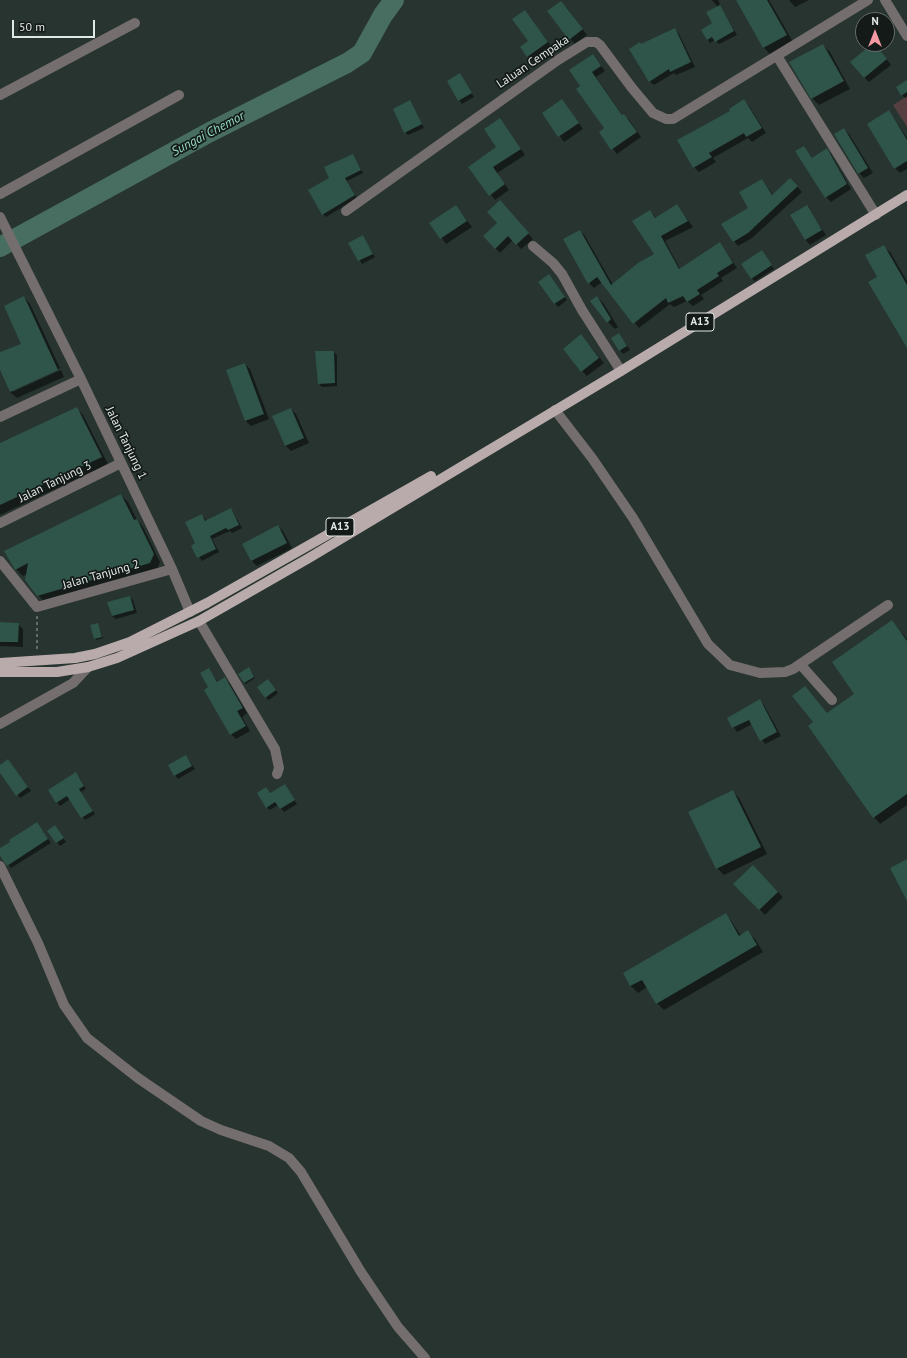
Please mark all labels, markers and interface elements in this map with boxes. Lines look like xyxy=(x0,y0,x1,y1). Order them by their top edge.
scale bar xyxy=(14,12,97,38)
north arrow xyxy=(855,12,895,52)
text: N xyxy=(871,14,879,28)
text: 50 m xyxy=(19,19,45,34)
street label: Laluan Cempaka xyxy=(494,33,572,91)
water label: Sungai Chemor xyxy=(169,108,247,160)
road number: A13 xyxy=(686,313,714,331)
street label: Jalan Tanjung 1 xyxy=(102,404,150,482)
street label: Jalan Tanjung 3 xyxy=(16,458,94,506)
road number: A13 xyxy=(326,518,354,536)
street label: Jalan Tanjung 2 xyxy=(61,557,141,593)

